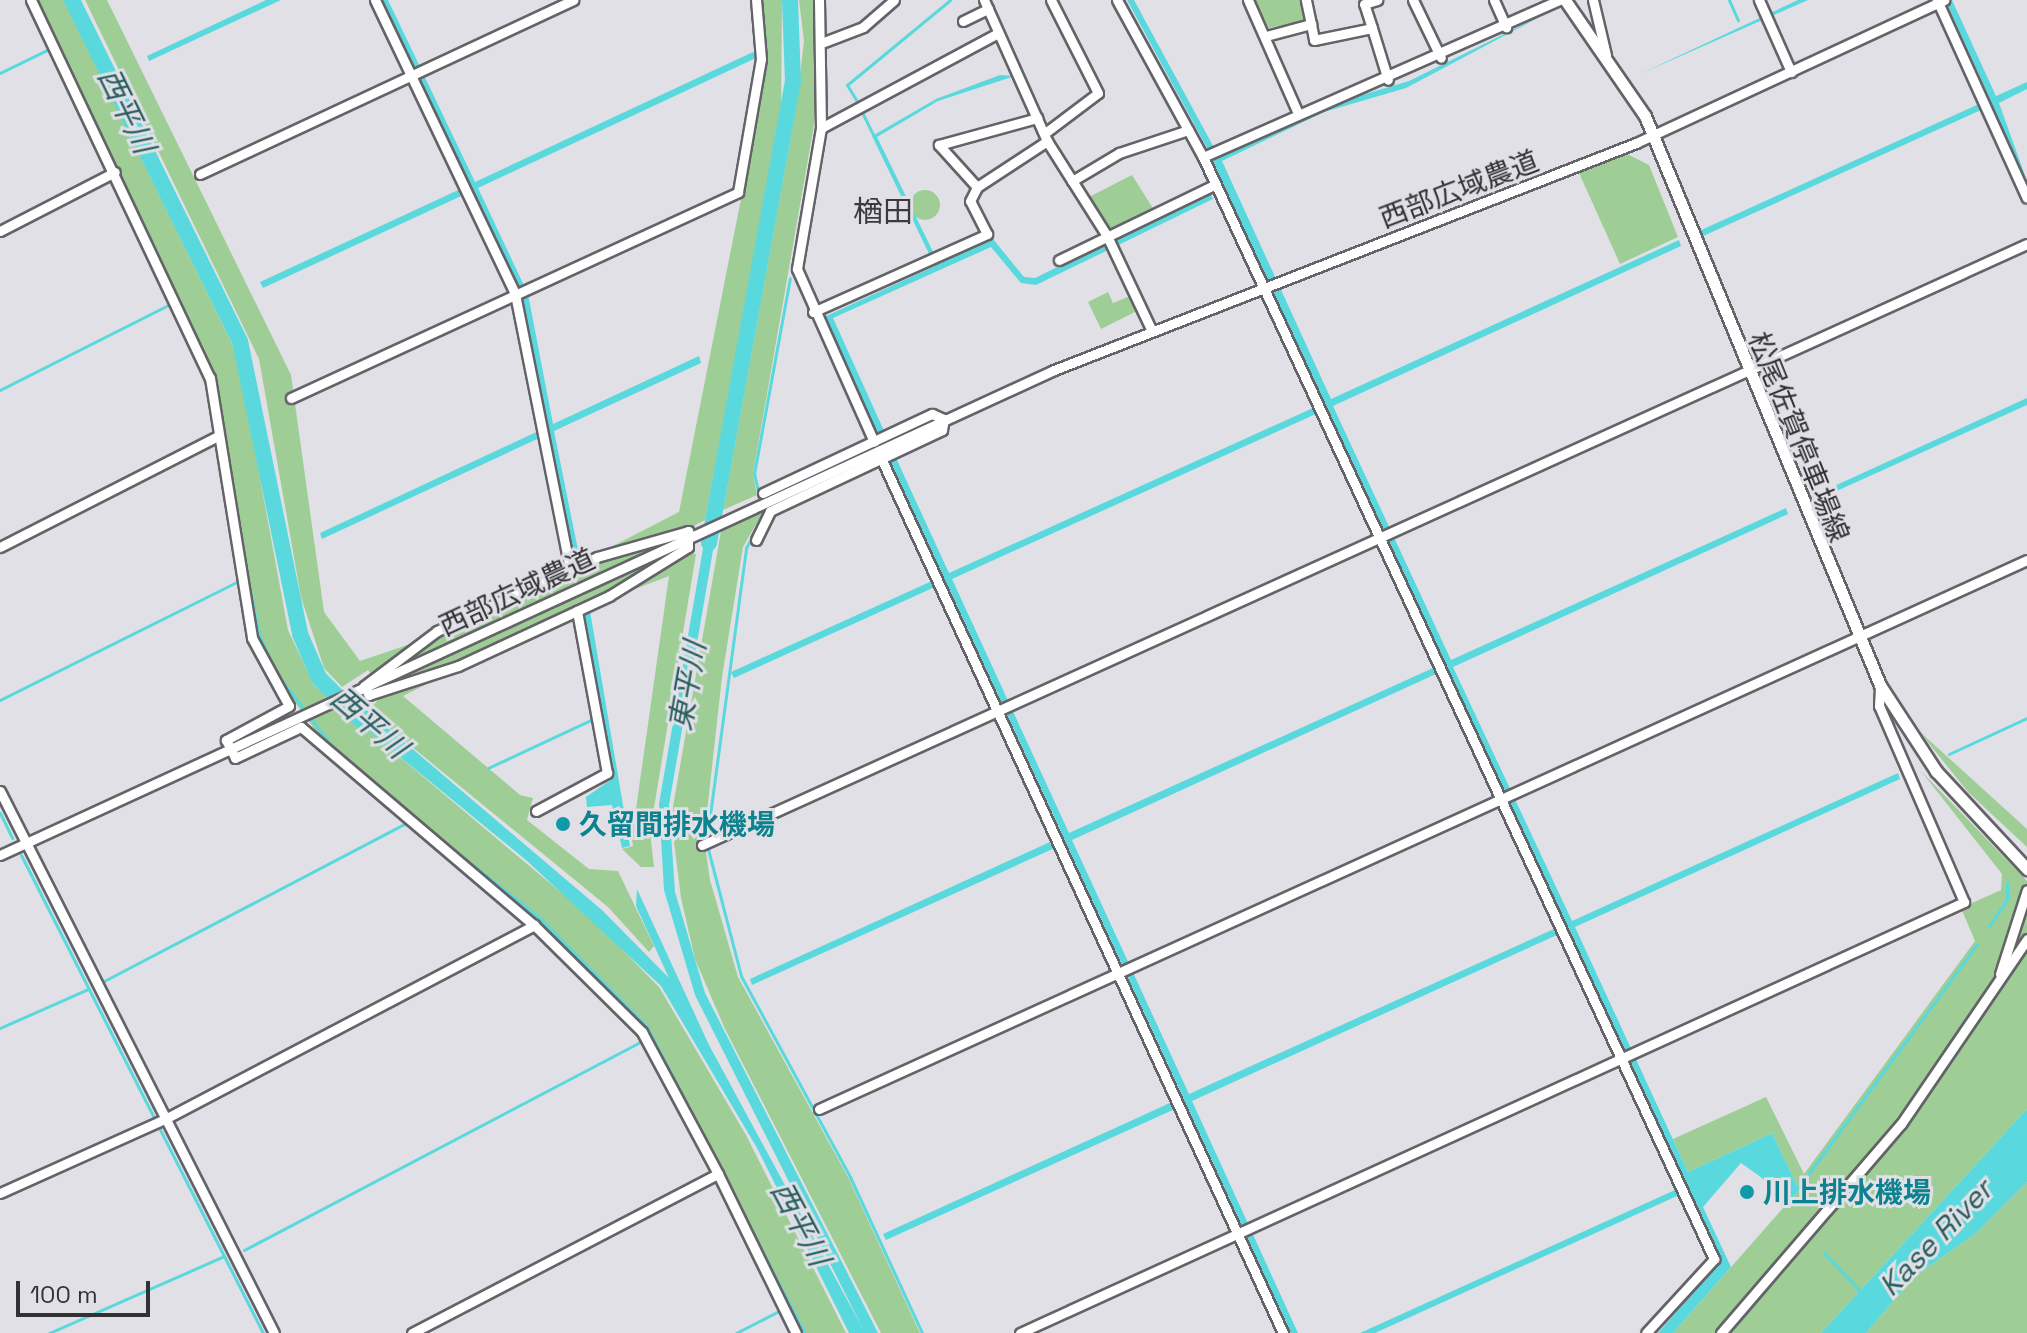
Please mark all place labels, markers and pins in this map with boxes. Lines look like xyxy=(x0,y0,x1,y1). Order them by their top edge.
place label: 久留間排水機場 xyxy=(579,807,775,841)
marker: 久留間排水機場 xyxy=(554,815,572,833)
place label: 川上排水機場 xyxy=(1763,1175,1931,1209)
marker: 川上排水機場 xyxy=(1738,1183,1756,1201)

